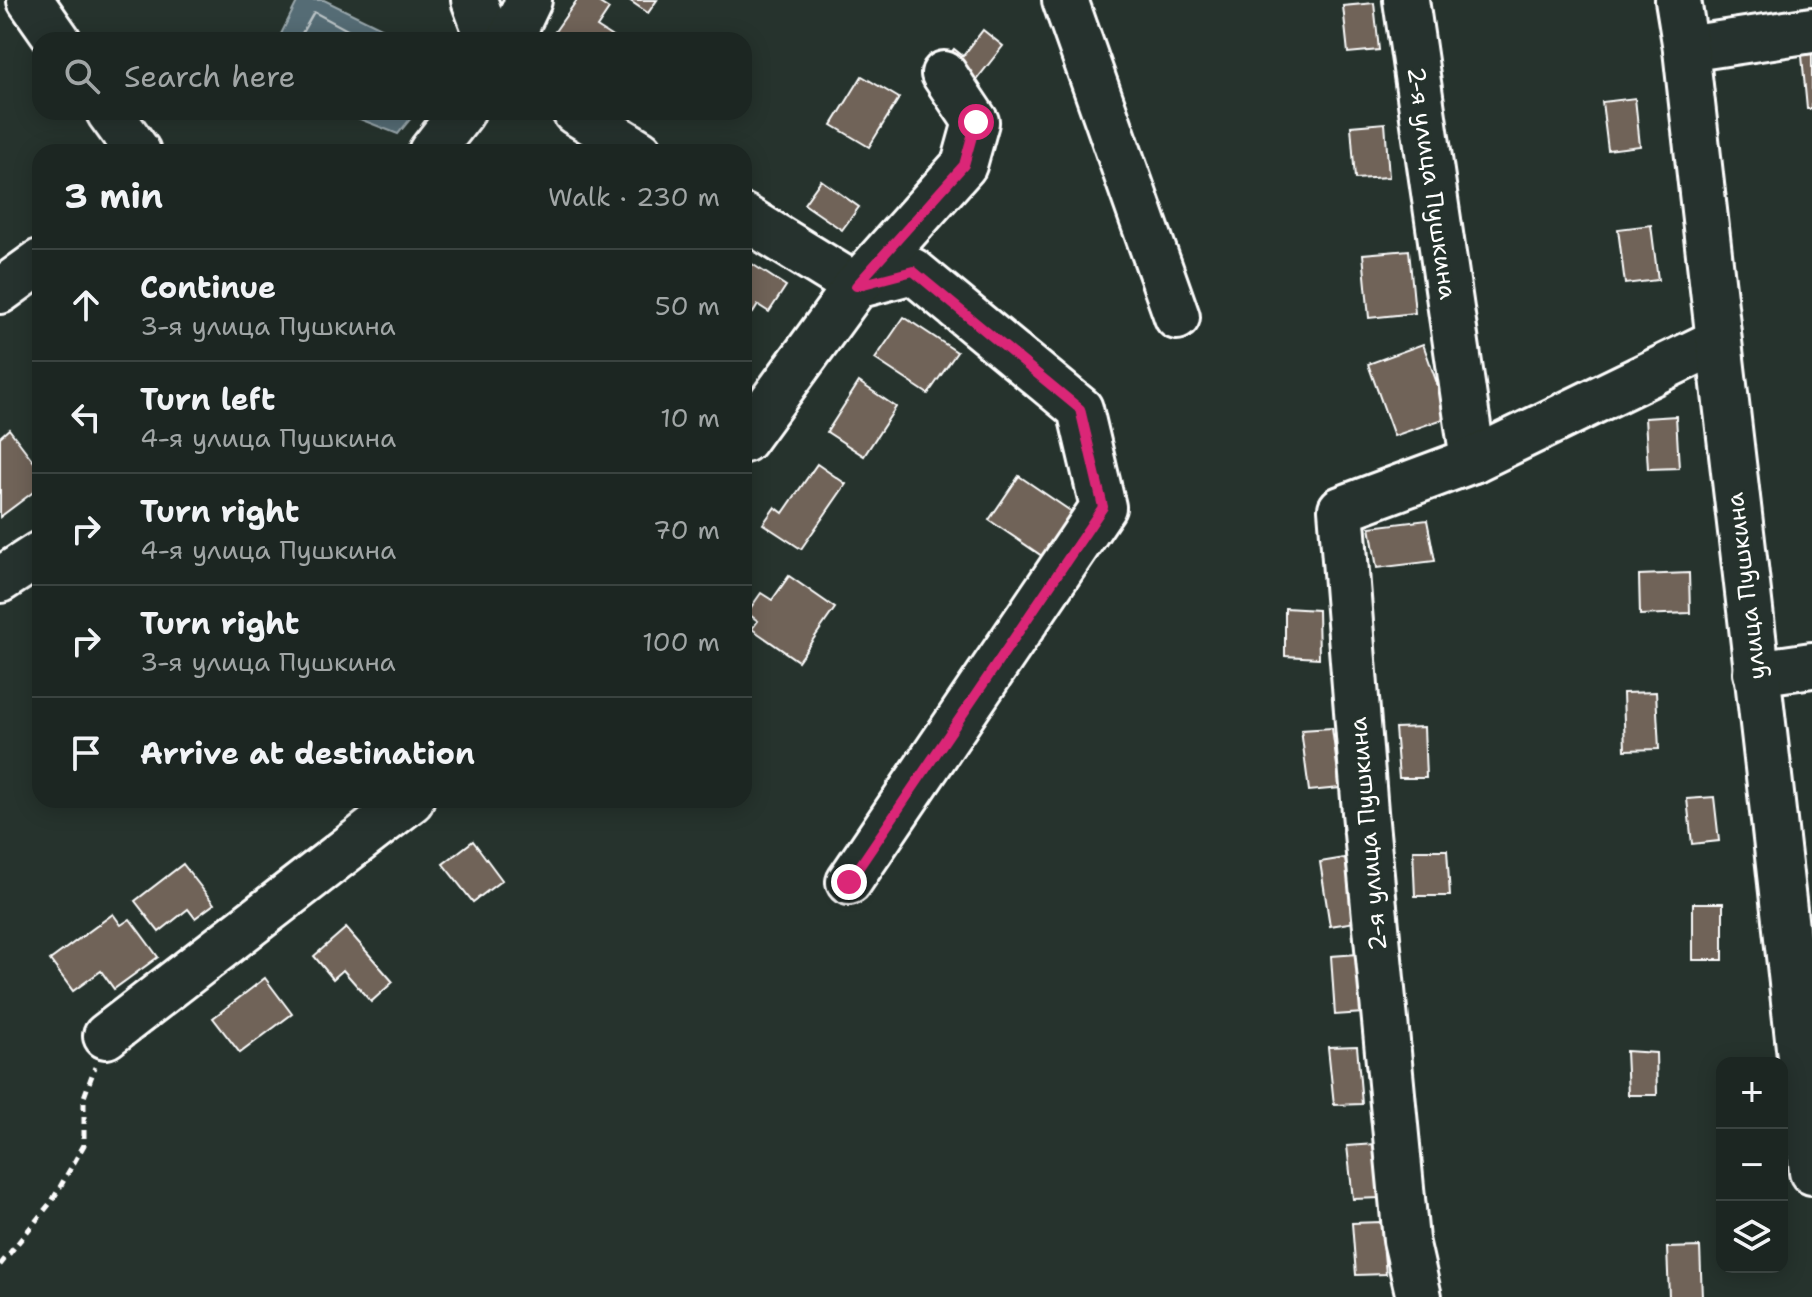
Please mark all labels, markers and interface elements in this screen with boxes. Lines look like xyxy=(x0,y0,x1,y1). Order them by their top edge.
search box xyxy=(32,32,752,120)
icon: search xyxy=(60,54,104,98)
text: Search here xyxy=(124,56,295,97)
street label: 2-я улица Пушкина xyxy=(1400,65,1464,302)
route start xyxy=(958,104,994,140)
text: 3 min xyxy=(64,173,163,219)
text: Walk · 230 m xyxy=(548,179,720,214)
text: Continue xyxy=(140,267,276,308)
icon: ahead xyxy=(64,283,108,327)
text: 50 m xyxy=(655,288,720,323)
text: 3-я улица Пушкина xyxy=(140,308,396,343)
text: Turn left xyxy=(140,379,275,420)
icon: left xyxy=(64,395,108,439)
text: 10 m xyxy=(660,400,720,435)
text: 4-я улица Пушкина xyxy=(140,420,396,455)
text: Turn right xyxy=(140,491,299,532)
street label: улица Пушкина xyxy=(1719,491,1773,681)
icon: right xyxy=(64,507,108,551)
text: 70 m xyxy=(653,512,720,547)
text: 4-я улица Пушкина xyxy=(140,532,396,567)
text: Turn right xyxy=(140,603,299,644)
icon: right xyxy=(64,619,108,663)
text: 100 m xyxy=(642,624,720,659)
text: 3-я улица Пушкина xyxy=(140,644,396,679)
street label: 2-я улица Пушкина xyxy=(1342,716,1394,952)
icon: arrive xyxy=(64,731,108,775)
text: Arrive at destination xyxy=(140,733,475,774)
route end xyxy=(831,864,867,900)
map controls xyxy=(1716,1057,1788,1273)
button: + xyxy=(1716,1057,1788,1129)
button: − xyxy=(1716,1129,1788,1201)
button: layers xyxy=(1716,1201,1788,1273)

